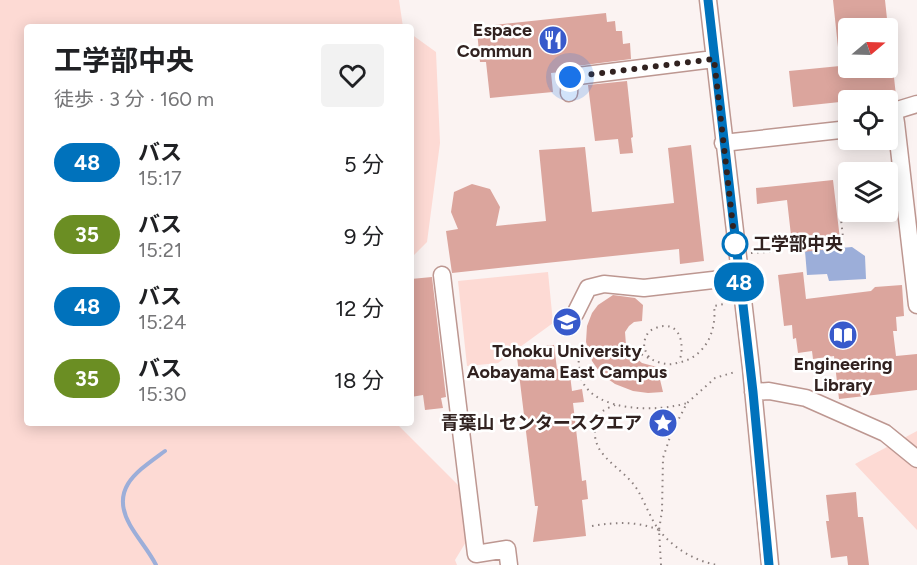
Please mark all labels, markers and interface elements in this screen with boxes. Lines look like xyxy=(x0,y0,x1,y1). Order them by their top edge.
north arrow xyxy=(838,18,898,78)
map controls xyxy=(838,18,898,222)
place label: Espace Commun xyxy=(457,19,532,62)
restaurant icon: Espace Commun xyxy=(537,24,569,56)
text: 工学部中央 xyxy=(54,43,194,77)
button: heart xyxy=(321,44,384,107)
your location xyxy=(555,62,585,92)
text: 徒歩 · 3 分 · 160 m xyxy=(54,87,214,111)
button: locate xyxy=(838,90,898,150)
text: バス xyxy=(138,139,182,166)
text: 48 xyxy=(74,150,100,175)
text: 5 分 xyxy=(344,151,384,178)
button: layers xyxy=(838,162,898,222)
text: 15:17 xyxy=(138,166,182,190)
text: バス xyxy=(138,211,182,238)
text: 35 xyxy=(75,222,99,247)
text: 9 分 xyxy=(344,223,384,250)
marker: 工学部中央 xyxy=(722,231,748,257)
place label: 工学部中央 xyxy=(753,233,843,255)
text: 15:21 xyxy=(138,238,182,262)
line badge: 48 xyxy=(712,262,766,302)
text: 48 xyxy=(726,270,752,295)
text: バス xyxy=(138,283,182,310)
text: 48 xyxy=(74,294,100,319)
text: 12 分 xyxy=(335,295,384,322)
school or university icon: Tohoku University Aobayama East Campus xyxy=(551,306,583,338)
text: 15:24 xyxy=(138,310,186,334)
library icon: Engineering Library xyxy=(827,319,859,351)
place label: Tohoku University Aobayama East Campus xyxy=(467,340,668,383)
place label: Engineering Library xyxy=(793,353,893,396)
text: バス xyxy=(138,355,182,382)
text: 35 xyxy=(75,366,99,391)
text: 18 分 xyxy=(334,367,384,394)
text: 15:30 xyxy=(138,382,187,406)
place icon: 青葉山 センタースクエア xyxy=(647,407,679,439)
place label: 青葉山 センタースクエア xyxy=(441,412,642,434)

